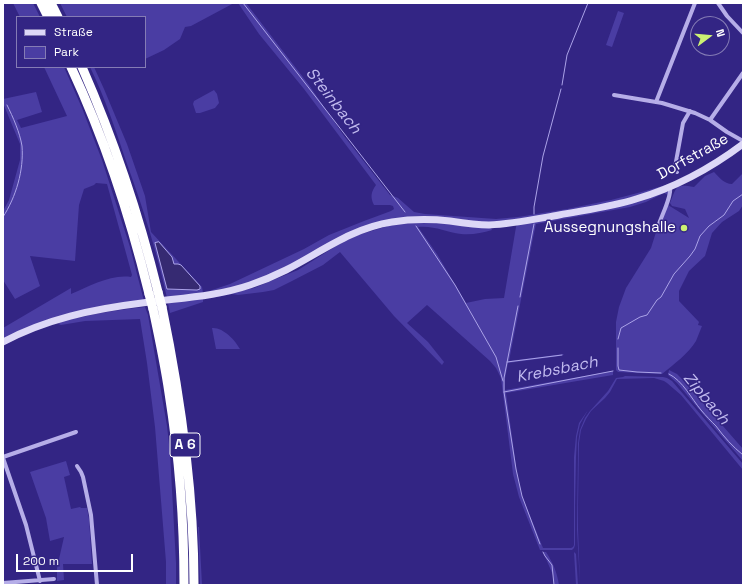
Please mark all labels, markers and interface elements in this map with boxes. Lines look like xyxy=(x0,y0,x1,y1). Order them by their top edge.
legend xyxy=(16,16,146,68)
north arrow xyxy=(690,16,730,56)
text: Straße xyxy=(54,24,93,40)
text: N xyxy=(713,27,728,38)
text: Park xyxy=(54,44,79,60)
water label: Steinbach xyxy=(301,64,365,138)
street label: Dorfstraße xyxy=(654,130,732,184)
place label: Aussegnungshalle xyxy=(544,219,676,237)
marker: Aussegnungshalle xyxy=(679,223,689,233)
water label: Krebsbach xyxy=(515,353,599,387)
water label: Zipbach xyxy=(679,369,733,429)
road number: A 6 xyxy=(170,433,200,457)
scale bar xyxy=(18,546,135,572)
text: 200 m xyxy=(23,553,59,569)

